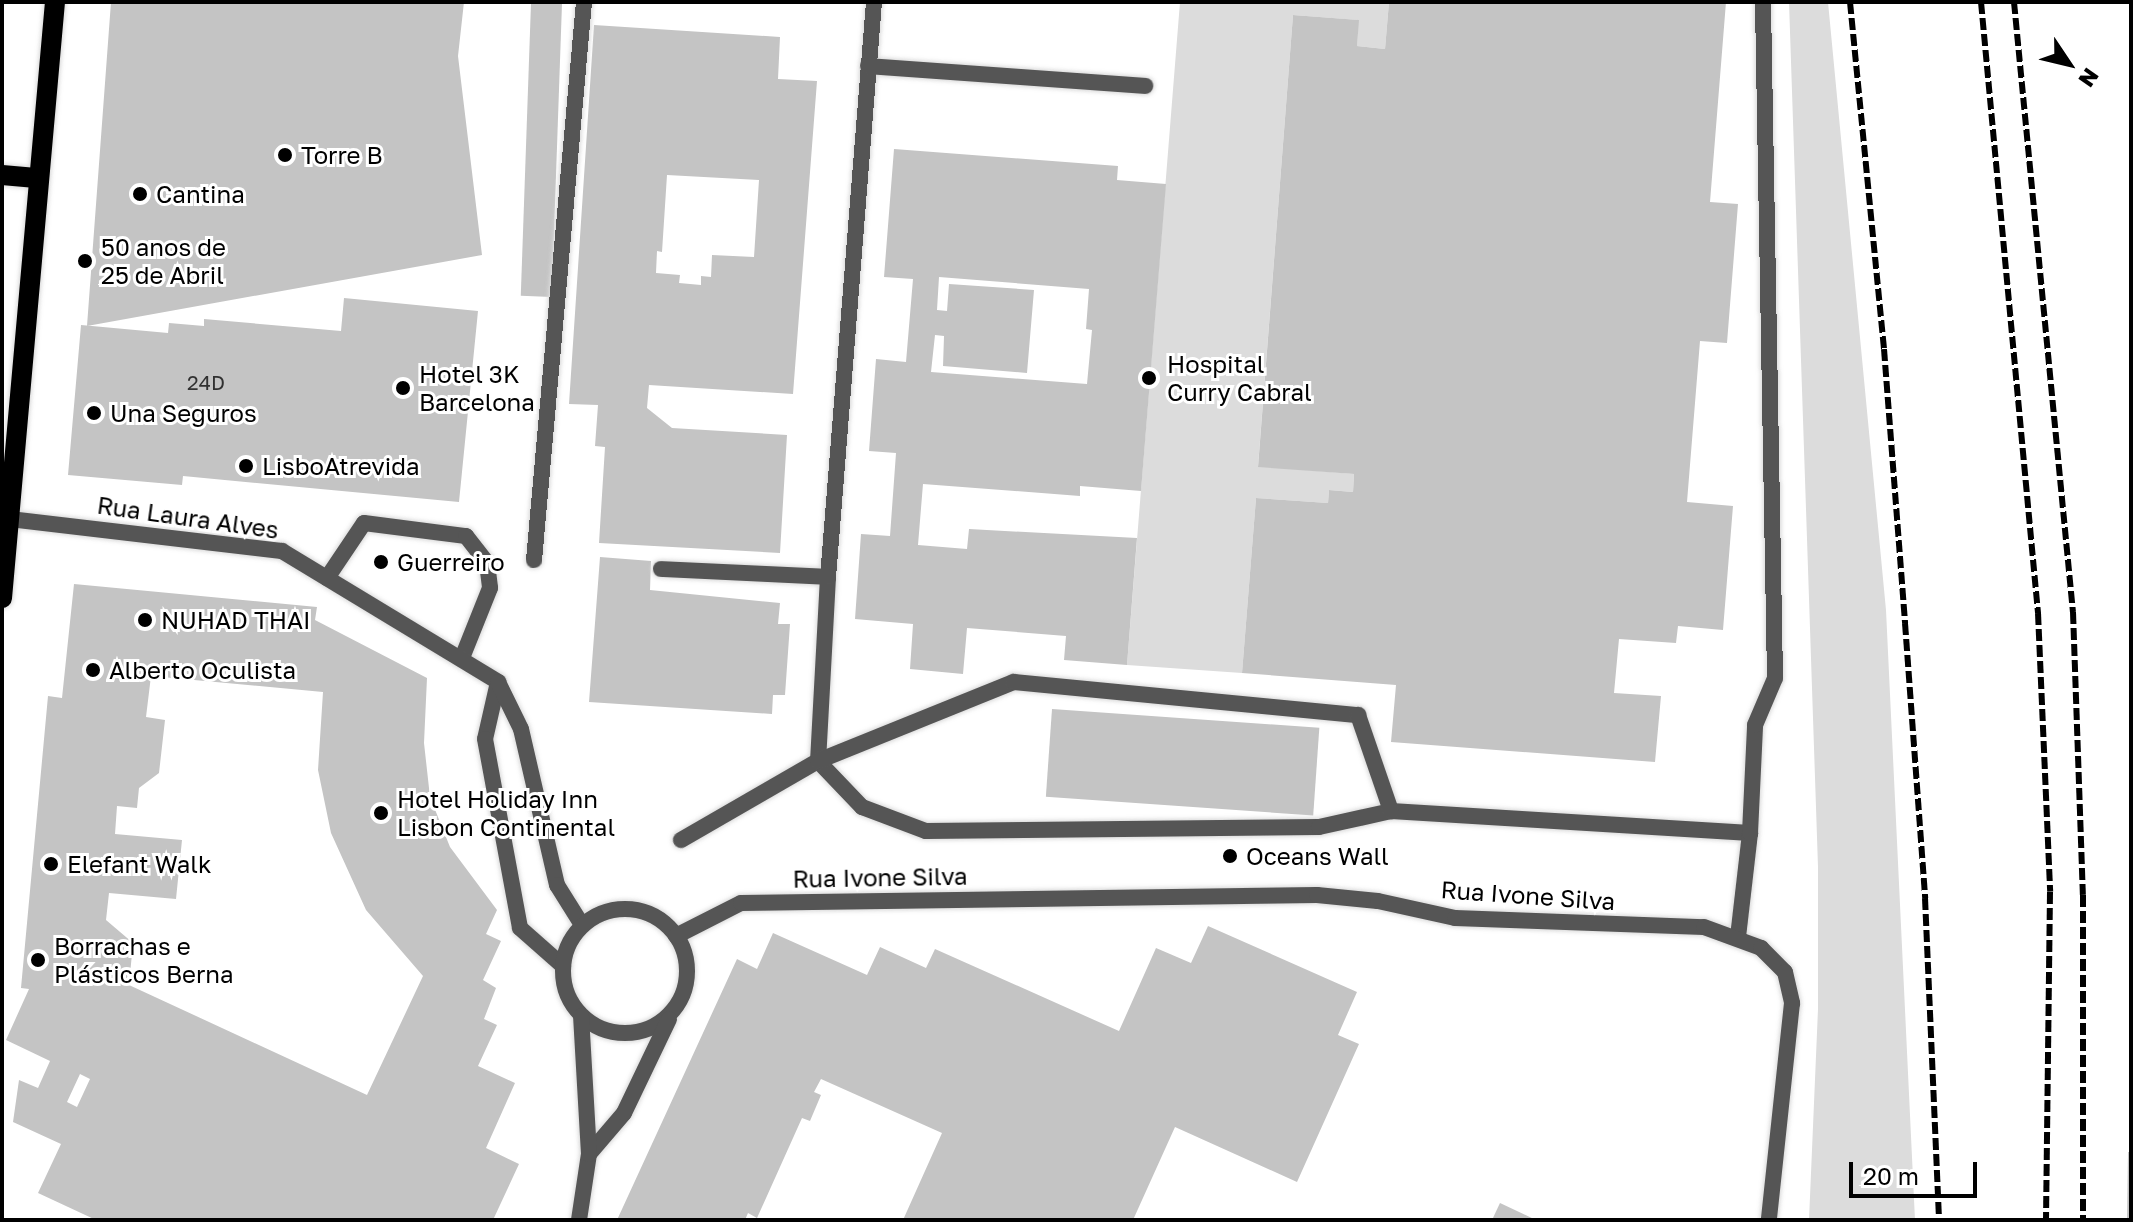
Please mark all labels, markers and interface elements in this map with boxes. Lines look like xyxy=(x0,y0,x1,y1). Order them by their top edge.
north arrow xyxy=(2029,24,2109,104)
text: N xyxy=(2073,63,2105,93)
place label: Torre B xyxy=(301,141,383,169)
marker: Torre B xyxy=(276,146,294,164)
place label: Cantina xyxy=(156,180,245,208)
marker: Cantina xyxy=(131,185,149,203)
place label: 50 anos de 25 de Abril xyxy=(101,233,226,289)
marker: 50 anos de 25 de Abril xyxy=(76,252,94,270)
place label: Hospital Curry Cabral xyxy=(1167,350,1312,406)
place label: Hotel 3K Barcelona xyxy=(419,360,535,416)
marker: Hospital Curry Cabral xyxy=(1138,367,1160,389)
house number: 24D xyxy=(187,370,225,394)
marker: Hotel 3K Barcelona xyxy=(394,379,412,397)
place label: Una Seguros xyxy=(110,399,257,427)
marker: Una Seguros xyxy=(85,404,103,422)
place label: LisboAtrevida xyxy=(262,452,419,480)
marker: LisboAtrevida xyxy=(237,457,255,475)
street label: Rua Laura Alves xyxy=(95,490,281,544)
place label: Guerreiro xyxy=(397,548,505,576)
marker: Guerreiro xyxy=(372,553,390,571)
place label: NUHAD THAI xyxy=(161,606,311,634)
marker: NUHAD THAI xyxy=(136,611,154,629)
place label: Alberto Oculista xyxy=(109,656,296,684)
marker: Alberto Oculista xyxy=(84,661,102,679)
place label: Hotel Holiday Inn Lisbon Continental xyxy=(397,785,615,841)
marker: Hotel Holiday Inn Lisbon Continental xyxy=(372,804,390,822)
place label: Oceans Wall xyxy=(1246,842,1389,870)
marker: Oceans Wall xyxy=(1221,847,1239,865)
place label: Elefant Walk xyxy=(67,850,212,878)
marker: Elefant Walk xyxy=(42,855,60,873)
street label: Rua Ivone Silva xyxy=(792,861,968,893)
street label: Rua Ivone Silva xyxy=(1440,875,1616,915)
place label: Borrachas e Plásticos Berna xyxy=(54,932,234,988)
marker: Borrachas e Plásticos Berna xyxy=(29,951,47,969)
scale bar xyxy=(1853,1146,1981,1196)
text: 20 m xyxy=(1863,1161,1919,1190)

